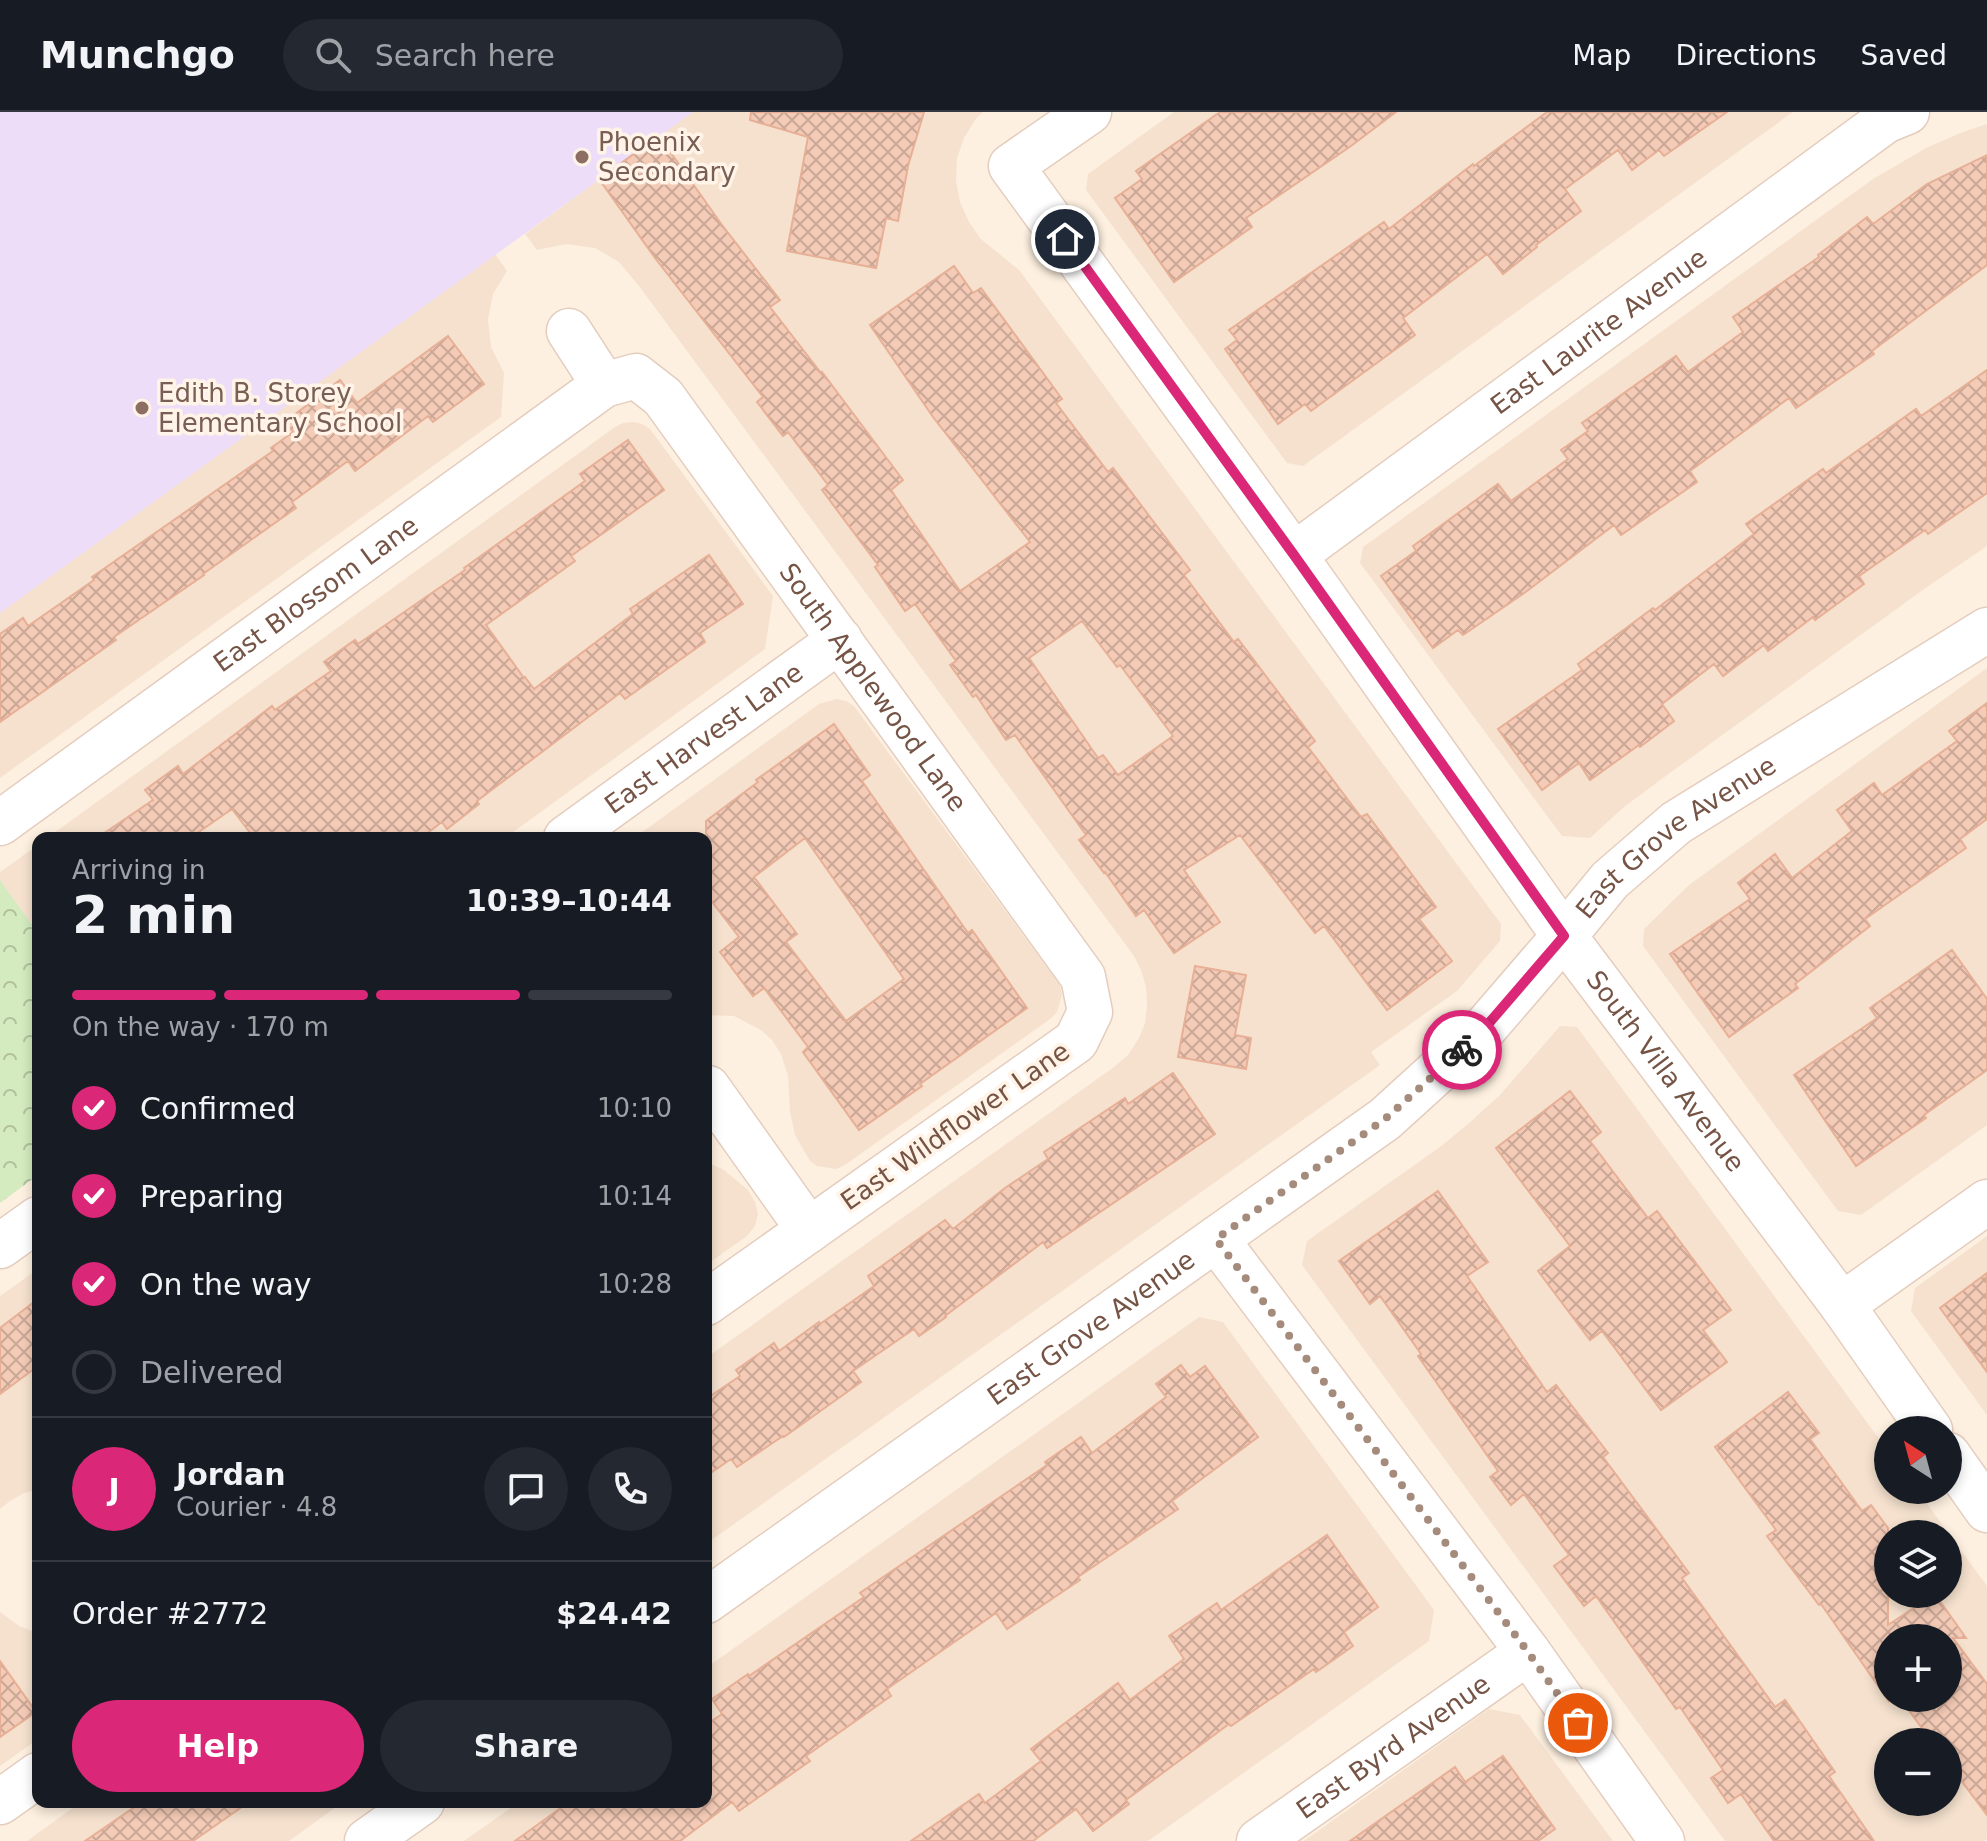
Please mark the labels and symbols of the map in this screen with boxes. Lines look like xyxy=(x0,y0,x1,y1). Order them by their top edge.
place label: Phoenix Secondary xyxy=(598,127,736,187)
marker: Phoenix Secondary xyxy=(573,148,591,166)
pin xyxy=(1031,205,1099,273)
street label: East Laurite Avenue xyxy=(1485,242,1712,420)
place label: Edith B. Storey Elementary School xyxy=(158,378,402,438)
marker: Edith B. Storey Elementary School xyxy=(133,399,151,417)
street label: East Blossom Lane xyxy=(208,510,424,678)
street label: South Applewood Lane xyxy=(773,558,973,817)
street label: East Harvest Lane xyxy=(599,657,809,820)
street label: East Grove Avenue xyxy=(1570,750,1781,924)
street label: South Villa Avenue xyxy=(1580,965,1751,1177)
courier xyxy=(1422,1010,1502,1090)
street label: East Wildflower Lane xyxy=(835,1036,1075,1216)
street label: East Grove Avenue xyxy=(982,1244,1200,1411)
north arrow xyxy=(1874,1416,1962,1504)
street label: East Byrd Avenue xyxy=(1291,1669,1496,1825)
pin xyxy=(1544,1689,1612,1757)

